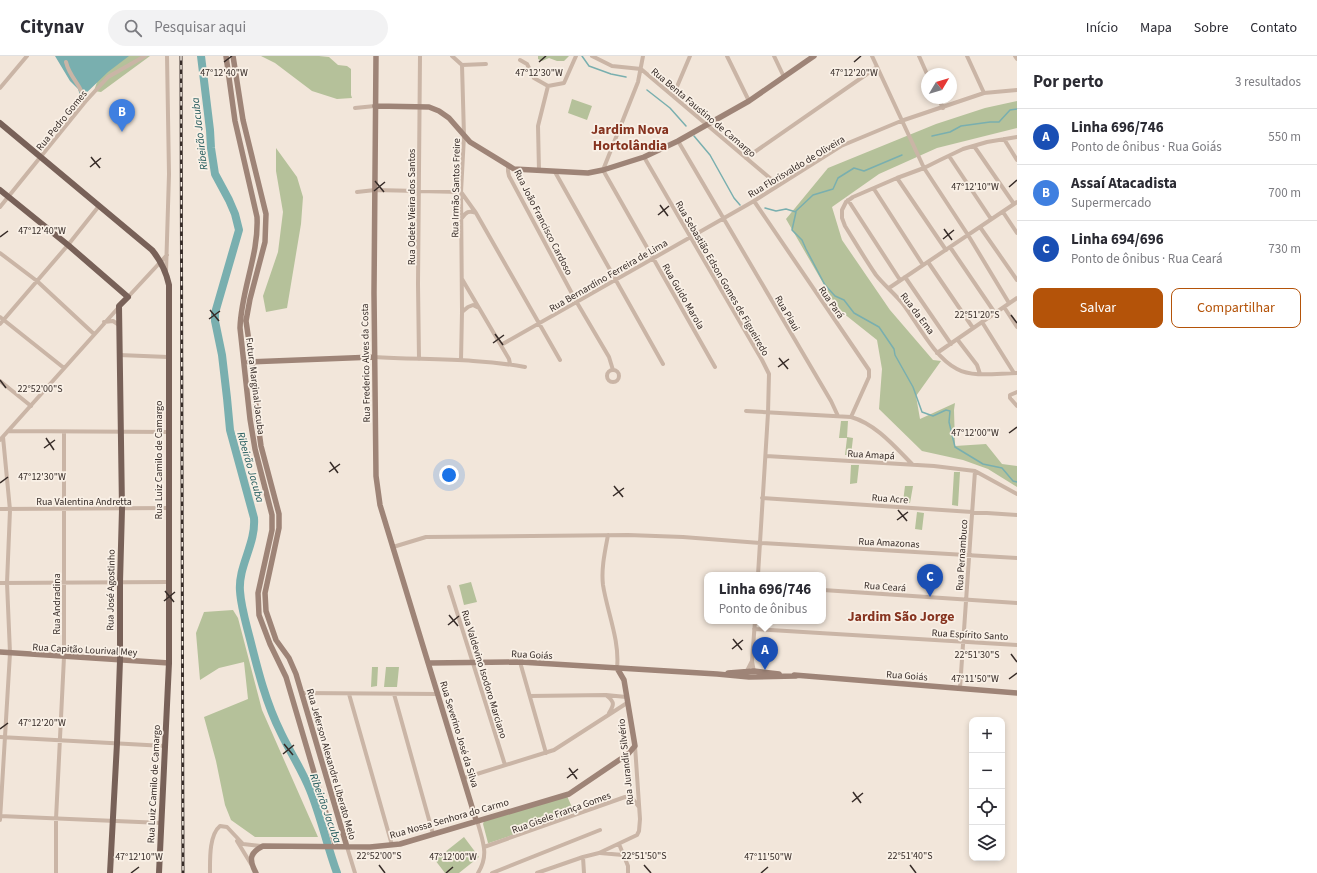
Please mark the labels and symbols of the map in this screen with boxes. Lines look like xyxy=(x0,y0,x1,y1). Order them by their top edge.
street label: Rua Benta Faustino de Camargo xyxy=(648,65,759,161)
text: 47°12'40"W xyxy=(200,66,248,80)
text: 47°12'30"W xyxy=(515,66,563,80)
text: 47°12'20"W xyxy=(830,66,878,80)
north arrow xyxy=(921,68,957,104)
street label: Rua Pedro Gomes xyxy=(33,87,90,154)
water label: Ribeirão Jacuba xyxy=(188,97,211,171)
pin: B xyxy=(109,99,135,132)
district label: Jardim Nova Hortolândia xyxy=(591,120,669,156)
street label: Rua Florisvaldo de Oliveira xyxy=(745,132,848,201)
street label: Rua Irmão Santos Freire xyxy=(448,138,464,238)
street label: Rua Odete Vieira dos Santos xyxy=(405,149,419,265)
street label: Rua João Francisco Cardoso xyxy=(510,167,576,278)
text: 47°12'10"W xyxy=(951,180,999,194)
street label: Rua Sebastião Edson Gomes de Figueiredo xyxy=(672,198,772,359)
text: 47°12'40"W xyxy=(18,224,66,238)
street label: Rua Bernardino Ferreira de Lima xyxy=(547,236,670,316)
street label: Rua Guido Marola xyxy=(659,261,708,332)
street label: Rua Pará xyxy=(815,284,847,322)
street label: Rua da Ema xyxy=(897,290,938,338)
street label: Rua Piaui xyxy=(771,293,803,334)
street label: Rua Frederico Alves da Costa xyxy=(358,303,374,423)
text: 22°51'20"S xyxy=(954,308,1000,322)
street label: Futura Marginal Jacuba xyxy=(242,337,268,436)
text: 22°52'00"S xyxy=(17,382,63,396)
street label: Rua Luiz Camilo de Camargo xyxy=(152,401,166,519)
text: 47°12'00"W xyxy=(951,426,999,440)
water label: Ribeirão Jacuba xyxy=(233,430,268,504)
street label: Rua Amapá xyxy=(847,447,895,463)
your location xyxy=(439,465,459,485)
text: 47°12'30"W xyxy=(18,470,66,484)
street label: Rua Acre xyxy=(871,491,909,507)
street label: Rua Valentina Andretta xyxy=(36,495,132,509)
street label: Rua Pernambuco xyxy=(953,519,971,591)
street label: Rua Amazonas xyxy=(858,534,920,552)
street label: Rua José Agostinho xyxy=(103,549,119,631)
pin: C xyxy=(917,564,943,597)
street label: Rua Andradina xyxy=(50,573,64,635)
street label: Rua Ceará xyxy=(863,579,906,595)
district label: Jardim São Jorge xyxy=(847,607,955,627)
street label: Rua Valdevino Isodoro Marciano xyxy=(458,608,510,740)
street label: Rua Espírito Santo xyxy=(931,626,1009,644)
pin: A xyxy=(752,637,778,670)
street label: Rua Capitão Lourival Mey xyxy=(32,640,138,660)
street label: Rua Goiás xyxy=(511,647,553,663)
text: 22°51'30"S xyxy=(954,648,1000,662)
street label: Rua Goiás xyxy=(886,668,928,684)
text: 47°11'50"W xyxy=(951,672,999,686)
street label: Rua Severino José da Silva xyxy=(436,679,482,789)
street label: Rua Jeferson Alexandre Liberato Melo xyxy=(303,687,359,841)
text: 47°12'20"W xyxy=(18,716,66,730)
street label: Rua Jurandir Silvério xyxy=(614,718,637,806)
street label: Rua Luiz Camilo de Camargo xyxy=(144,724,164,844)
water label: Ribeirão Jacuba xyxy=(306,771,345,845)
street label: Rua Gisele França Gomes xyxy=(510,788,613,837)
street label: Rua Nossa Senhora do Carmo xyxy=(388,795,510,843)
text: 22°52'00"S xyxy=(356,849,402,863)
text: 22°51'50"S xyxy=(621,849,667,863)
text: 22°51'40"S xyxy=(887,849,933,863)
text: 47°12'10"W xyxy=(115,850,163,864)
text: 47°12'00"W xyxy=(429,850,477,864)
text: 47°11'50"W xyxy=(744,850,792,864)

